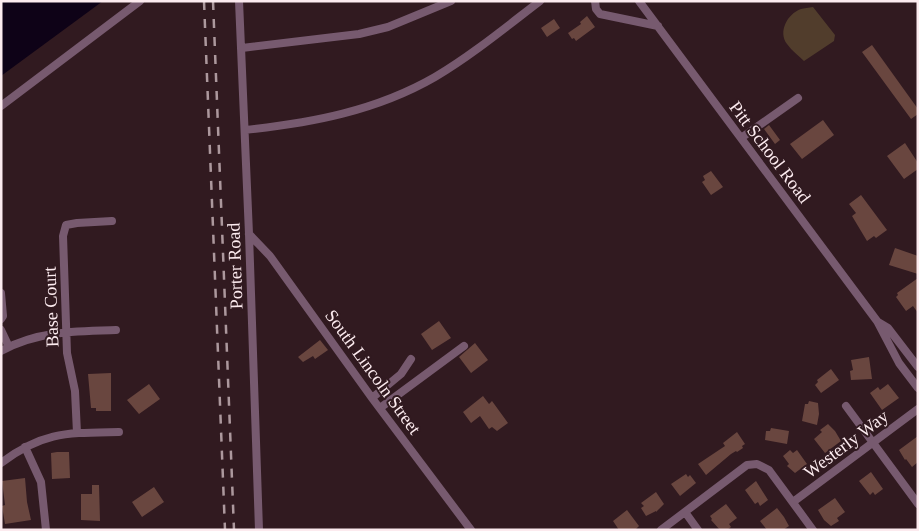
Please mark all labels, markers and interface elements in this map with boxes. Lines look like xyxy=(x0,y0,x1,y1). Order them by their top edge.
street label: Pitt School Road xyxy=(725,97,815,207)
street label: Porter Road xyxy=(223,222,247,310)
street label: Base Court xyxy=(40,266,62,348)
street label: South Lincoln Street xyxy=(321,306,425,438)
street label: Westerly Way xyxy=(800,406,892,482)

